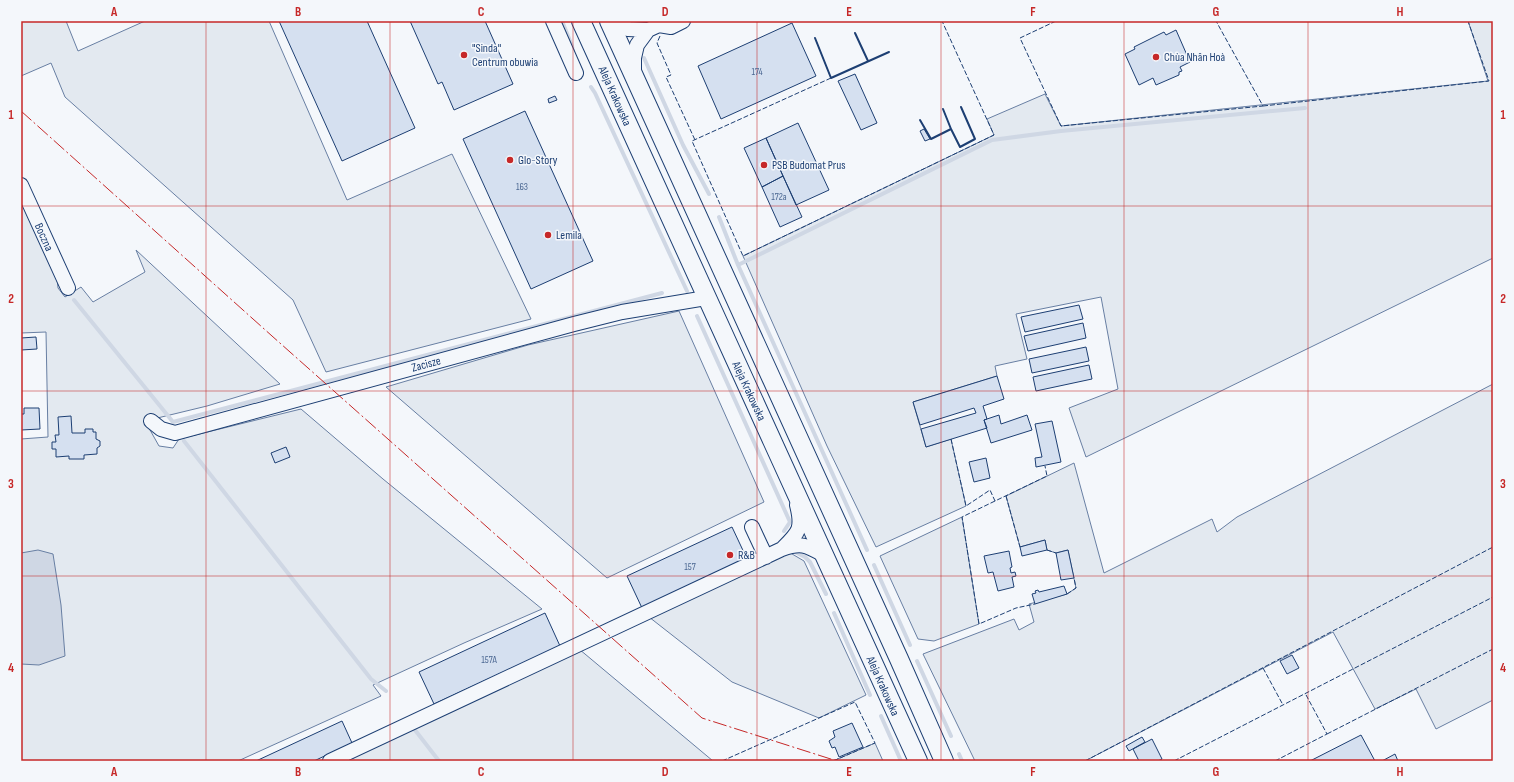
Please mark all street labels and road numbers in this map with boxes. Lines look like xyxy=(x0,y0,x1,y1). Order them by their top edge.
street label: Aleja Krakowska xyxy=(594,63,635,129)
street label: Boczna xyxy=(31,221,56,254)
street label: Zacisze xyxy=(410,353,443,376)
street label: Aleja Krakowska xyxy=(728,358,769,424)
street label: Aleja Krakowska xyxy=(862,653,903,719)

